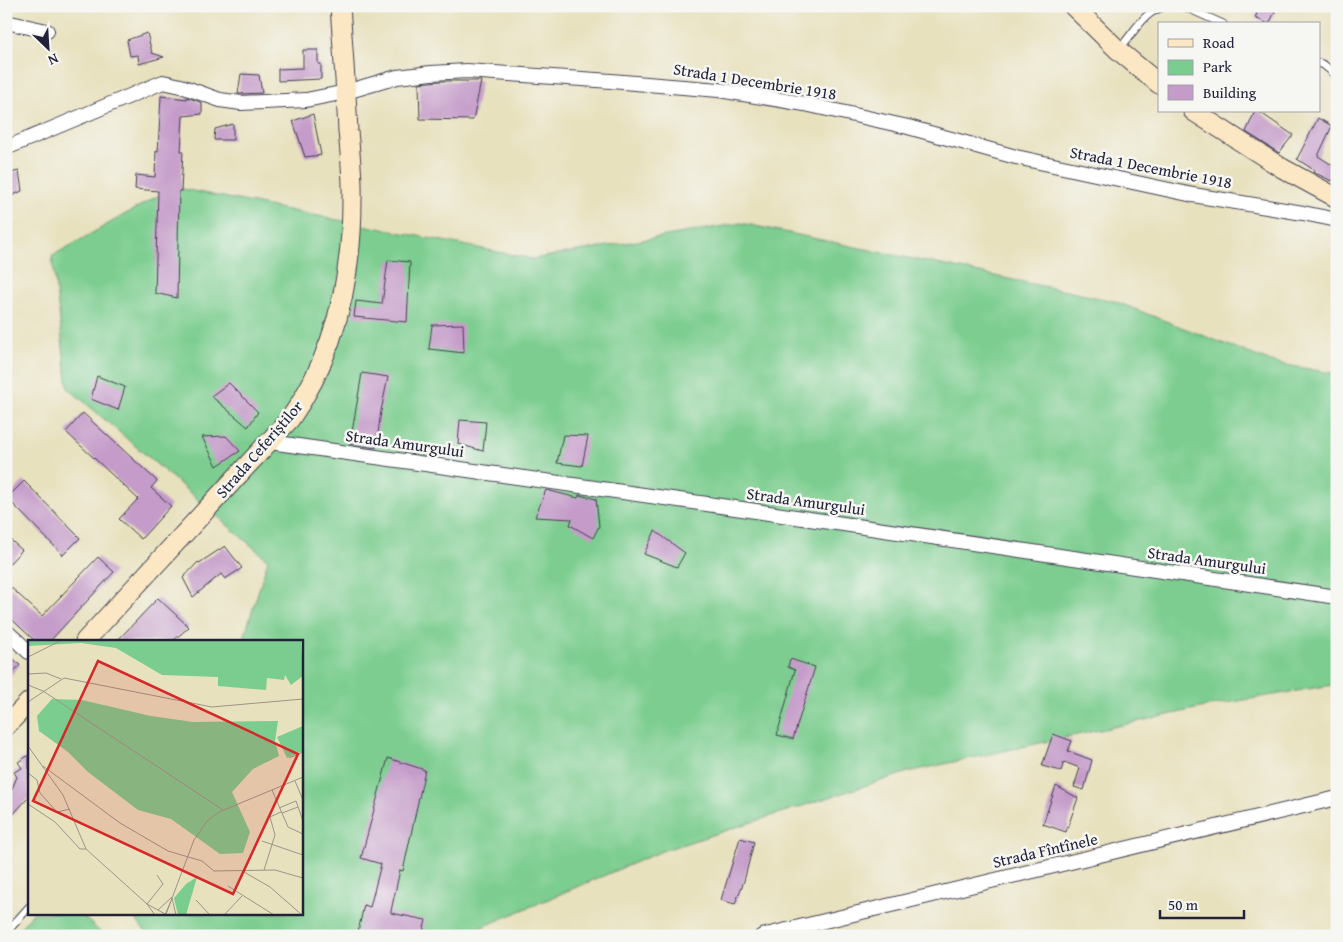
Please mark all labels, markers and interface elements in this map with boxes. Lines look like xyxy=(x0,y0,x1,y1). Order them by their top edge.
north arrow xyxy=(22,22,72,72)
legend xyxy=(1158,22,1320,112)
text: Road xyxy=(1203,32,1234,53)
text: N xyxy=(44,49,62,71)
street label: Strada 1 Decembrie 1918 xyxy=(672,56,838,106)
text: Park xyxy=(1203,56,1232,77)
text: Building xyxy=(1203,82,1257,103)
street label: Strada 1 Decembrie 1918 xyxy=(1068,140,1234,195)
street label: Strada Ceferiștilor xyxy=(210,395,309,503)
street label: Strada Amurgului xyxy=(344,423,466,463)
street label: Strada Amurgului xyxy=(745,481,867,521)
street label: Strada Amurgului xyxy=(1146,540,1268,580)
inset map xyxy=(28,640,302,914)
street label: Strada Fîntînele xyxy=(990,826,1100,874)
scale bar xyxy=(1160,887,1244,919)
text: 50 m xyxy=(1168,894,1199,915)

